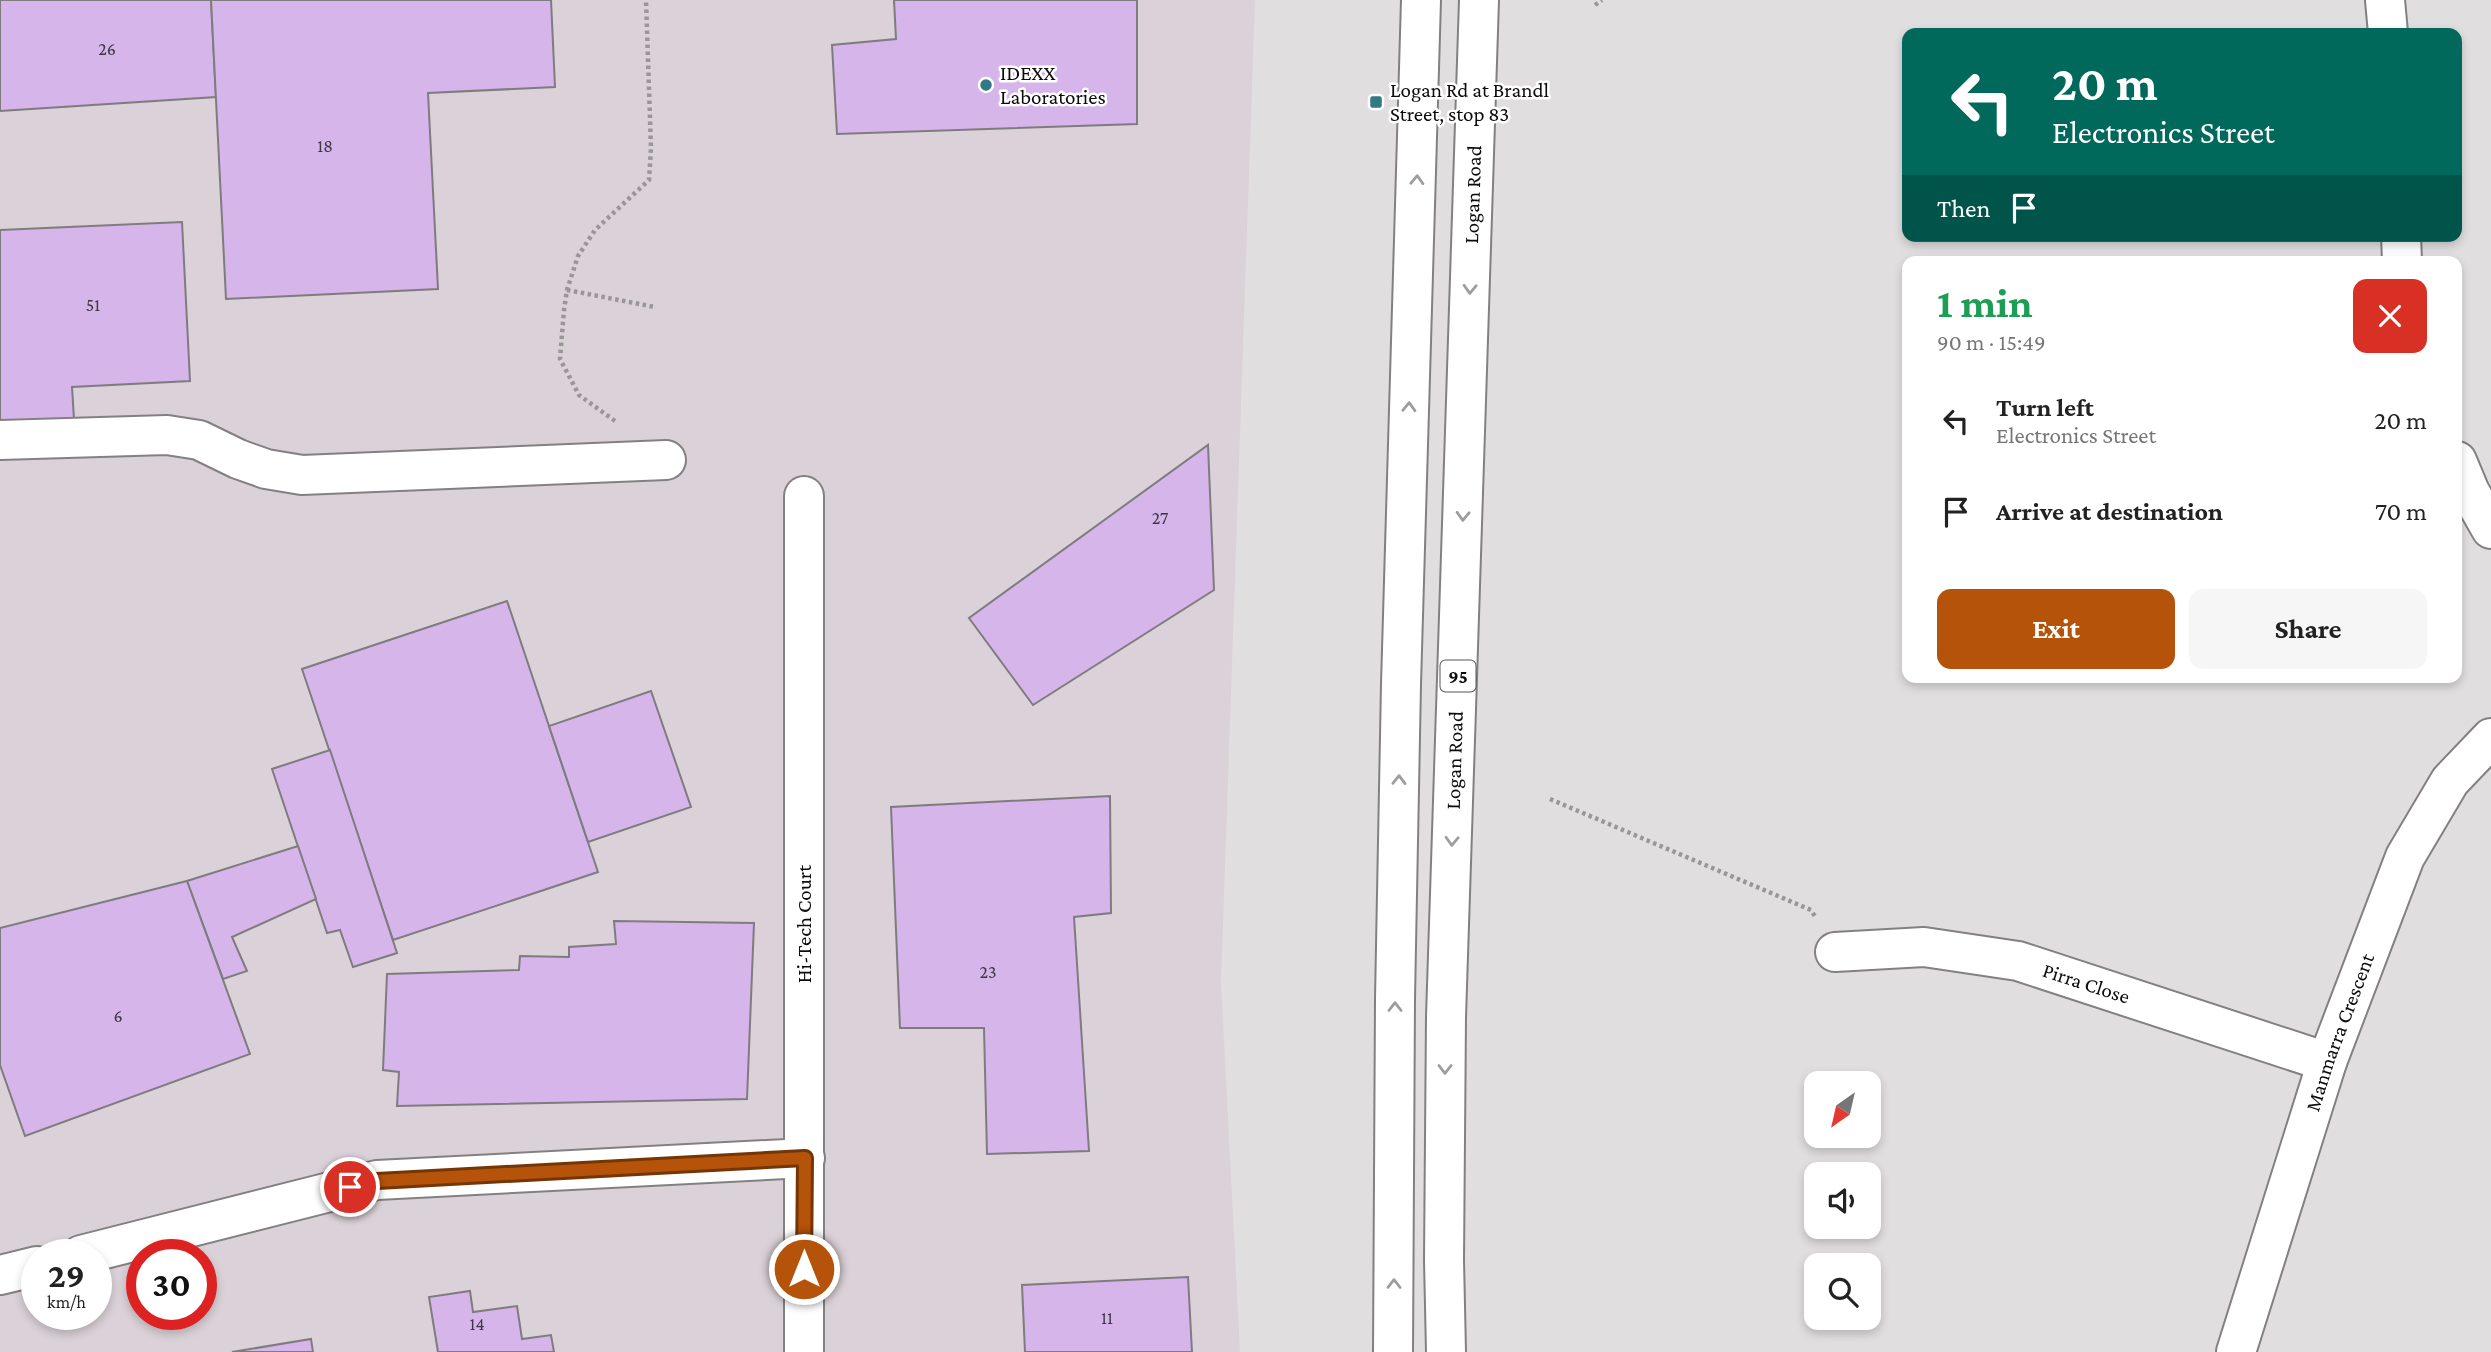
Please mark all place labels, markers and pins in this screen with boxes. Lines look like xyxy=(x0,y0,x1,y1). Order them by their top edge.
place label: IDEXX Laboratories xyxy=(1000,61,1106,109)
marker: IDEXX Laboratories xyxy=(978,77,994,93)
place label: Logan Rd at Brandl Street, stop 83 xyxy=(1390,78,1549,126)
marker: Logan Rd at Brandl Street, stop 83 xyxy=(1368,94,1384,110)
pin xyxy=(320,1157,380,1217)

